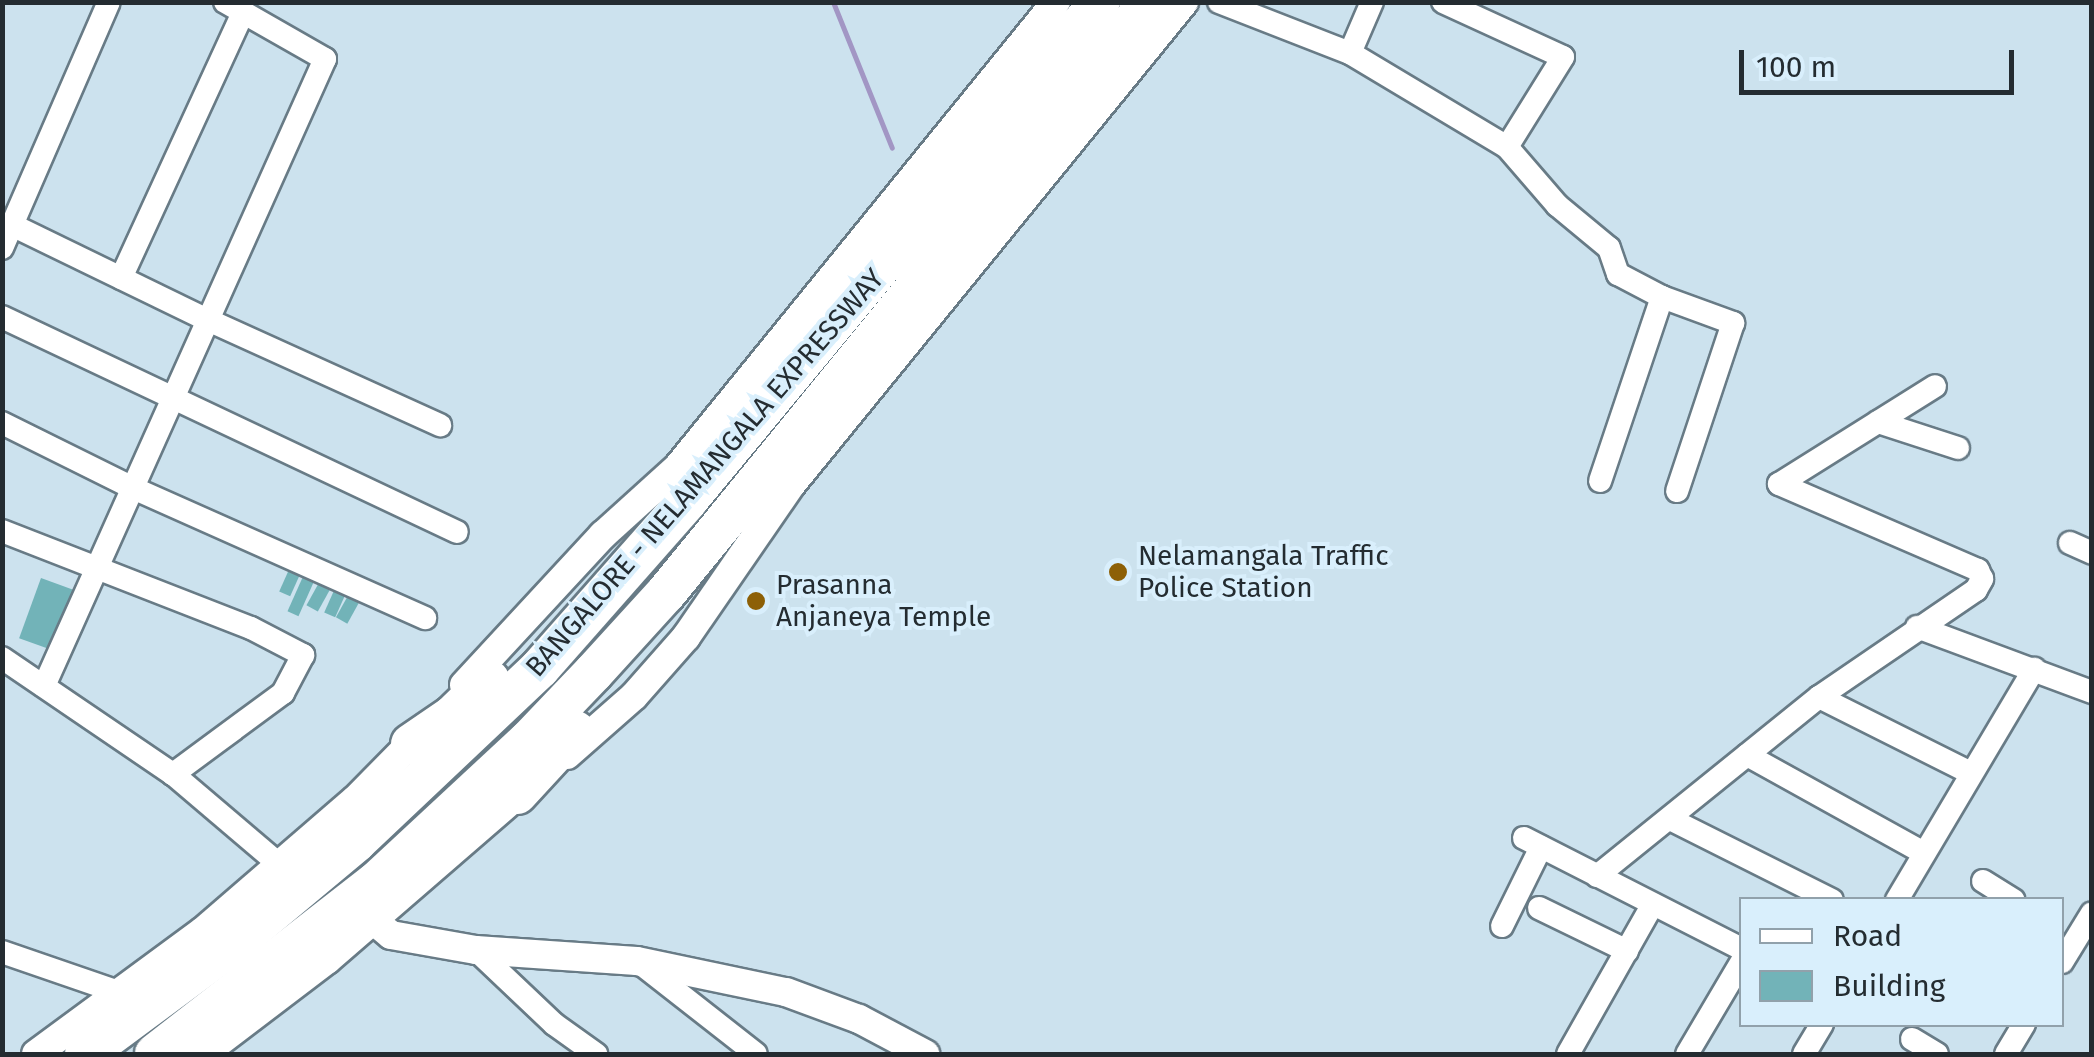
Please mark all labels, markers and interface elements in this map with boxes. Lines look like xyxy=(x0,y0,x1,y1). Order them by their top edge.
scale bar xyxy=(1744,30,2019,92)
text: 100 m xyxy=(1756,49,1836,85)
street label: BANGALORE - NELAMANGALA EXPRESSWAY xyxy=(519,262,891,684)
place label: Nelamangala Traffic Police Station xyxy=(1138,539,1389,605)
marker: Nelamangala Traffic Police Station xyxy=(1107,561,1129,583)
place label: Prasanna Anjaneya Temple xyxy=(776,568,991,634)
marker: Prasanna Anjaneya Temple xyxy=(745,590,767,612)
legend xyxy=(1739,897,2064,1027)
text: Road xyxy=(1833,918,1902,954)
text: Building xyxy=(1833,968,1945,1004)

